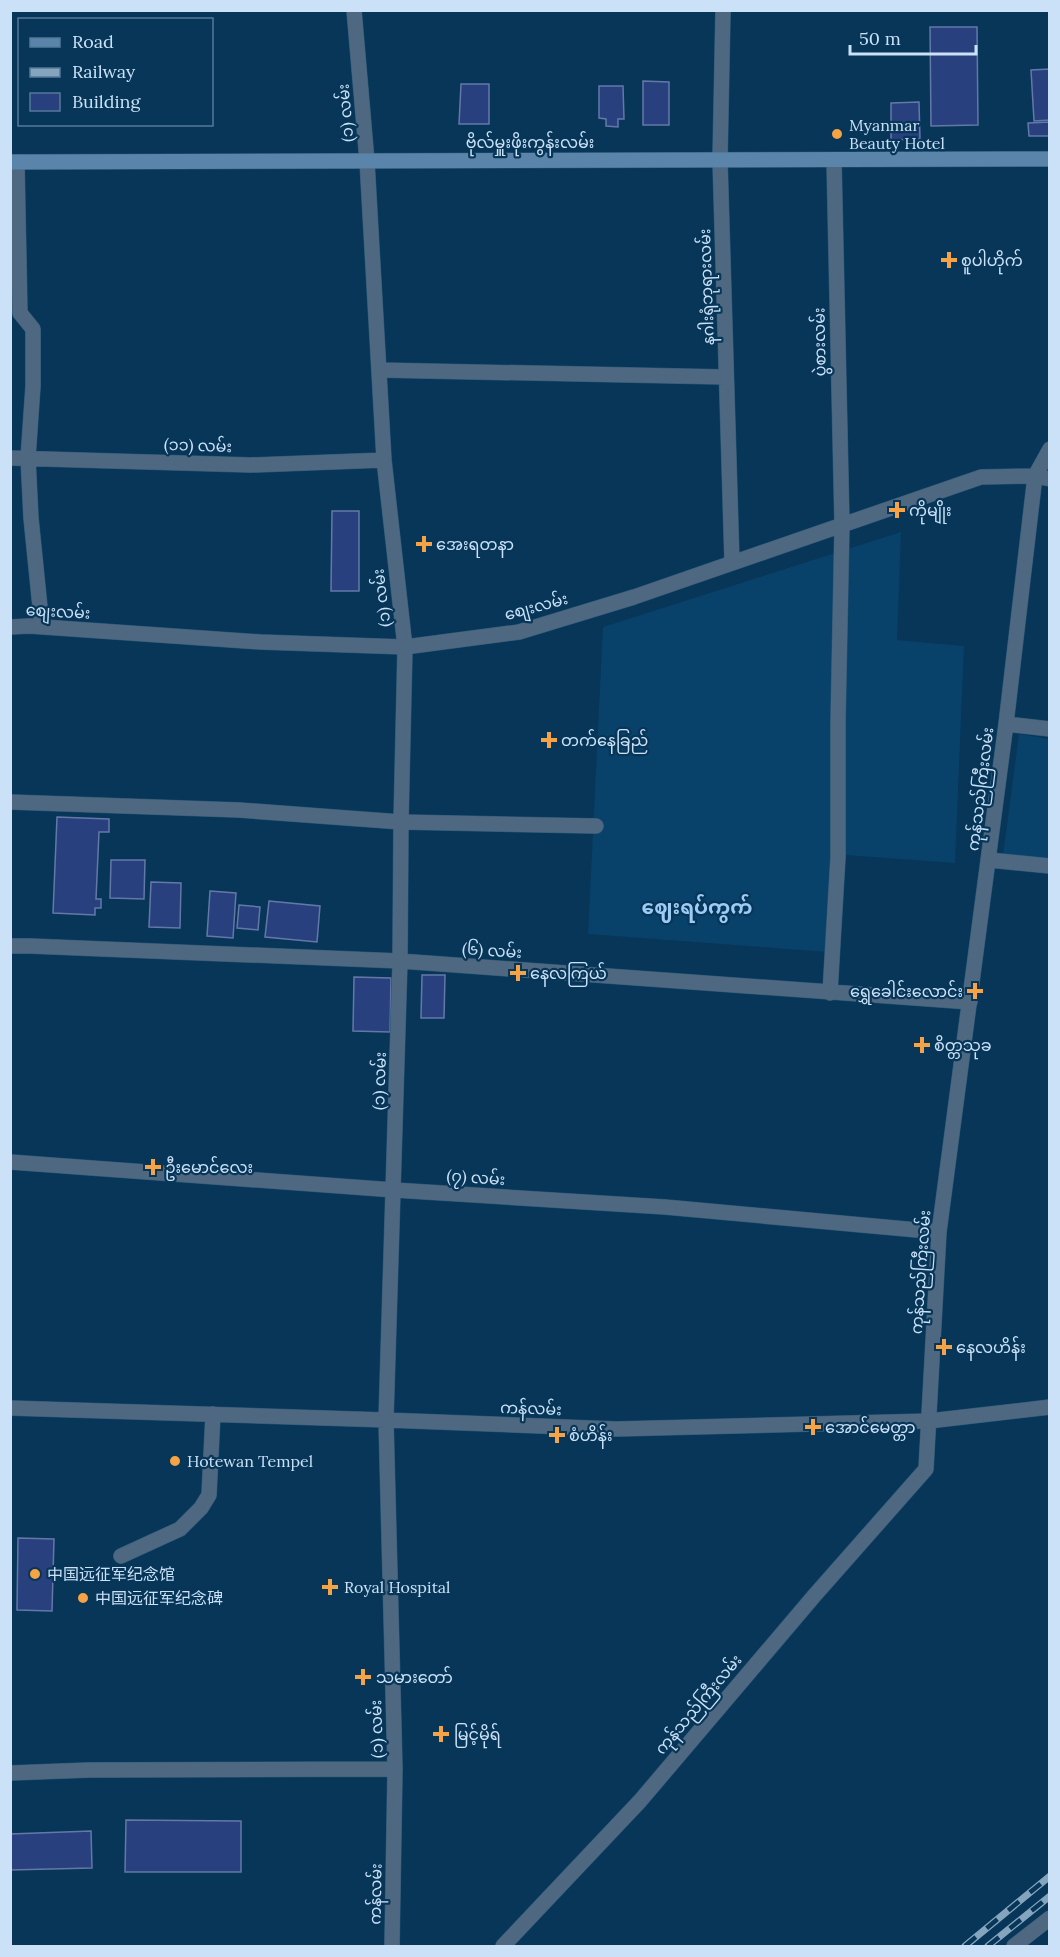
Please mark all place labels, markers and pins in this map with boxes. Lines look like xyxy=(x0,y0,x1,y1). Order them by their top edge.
place label: Myanmar Beauty Hotel xyxy=(849,115,945,153)
marker: Myanmar Beauty Hotel xyxy=(830,127,844,141)
place label: စူပါဟိုက် xyxy=(961,249,1023,275)
marker: စူပါဟိုက် xyxy=(942,253,956,267)
place label: ကိုမျိုး xyxy=(909,500,952,525)
marker: ကိုမျိုး xyxy=(890,503,904,517)
place label: အေးရတနာ xyxy=(436,534,514,558)
marker: အေးရတနာ xyxy=(417,537,431,551)
place label: တက်နေခြည် xyxy=(561,729,648,754)
marker: တက်နေခြည် xyxy=(542,733,556,747)
place label: နေလကြယ် xyxy=(530,962,607,987)
marker: နေလကြယ် xyxy=(511,966,525,980)
place label: ရွှေခေါင်းလောင်း xyxy=(850,980,963,1005)
marker: ရွှေခေါင်းလောင်း xyxy=(968,984,982,998)
place label: စိတ္တသုခ xyxy=(934,1035,992,1060)
marker: စိတ္တသုခ xyxy=(915,1038,929,1052)
place label: ဦးမောင်လေး xyxy=(165,1156,253,1181)
marker: ဦးမောင်လေး xyxy=(146,1160,160,1174)
place label: နေလဟိန်း xyxy=(956,1336,1026,1361)
marker: နေလဟိန်း xyxy=(937,1340,951,1354)
place label: အောင်မေတ္တာ xyxy=(825,1416,916,1441)
marker: အောင်မေတ္တာ xyxy=(806,1420,820,1434)
place label: စံဟိန်း xyxy=(569,1424,612,1449)
marker: စံဟိန်း xyxy=(550,1428,564,1442)
place label: Hotewan Tempel xyxy=(187,1451,313,1471)
marker: Hotewan Tempel xyxy=(168,1454,182,1468)
place label: 中国远征军纪念馆 xyxy=(47,1564,175,1584)
marker: 中国远征军纪念馆 xyxy=(28,1567,42,1581)
place label: Royal Hospital xyxy=(344,1577,450,1597)
marker: Royal Hospital xyxy=(321,1578,339,1596)
place label: 中国远征军纪念碑 xyxy=(95,1588,223,1608)
marker: 中国远征军纪念碑 xyxy=(76,1591,90,1605)
place label: သမားတော် xyxy=(376,1666,453,1687)
marker: သမားတော် xyxy=(354,1668,372,1686)
place label: မြင့်မိုရ် xyxy=(454,1723,502,1749)
marker: မြင့်မိုရ် xyxy=(432,1725,450,1743)

